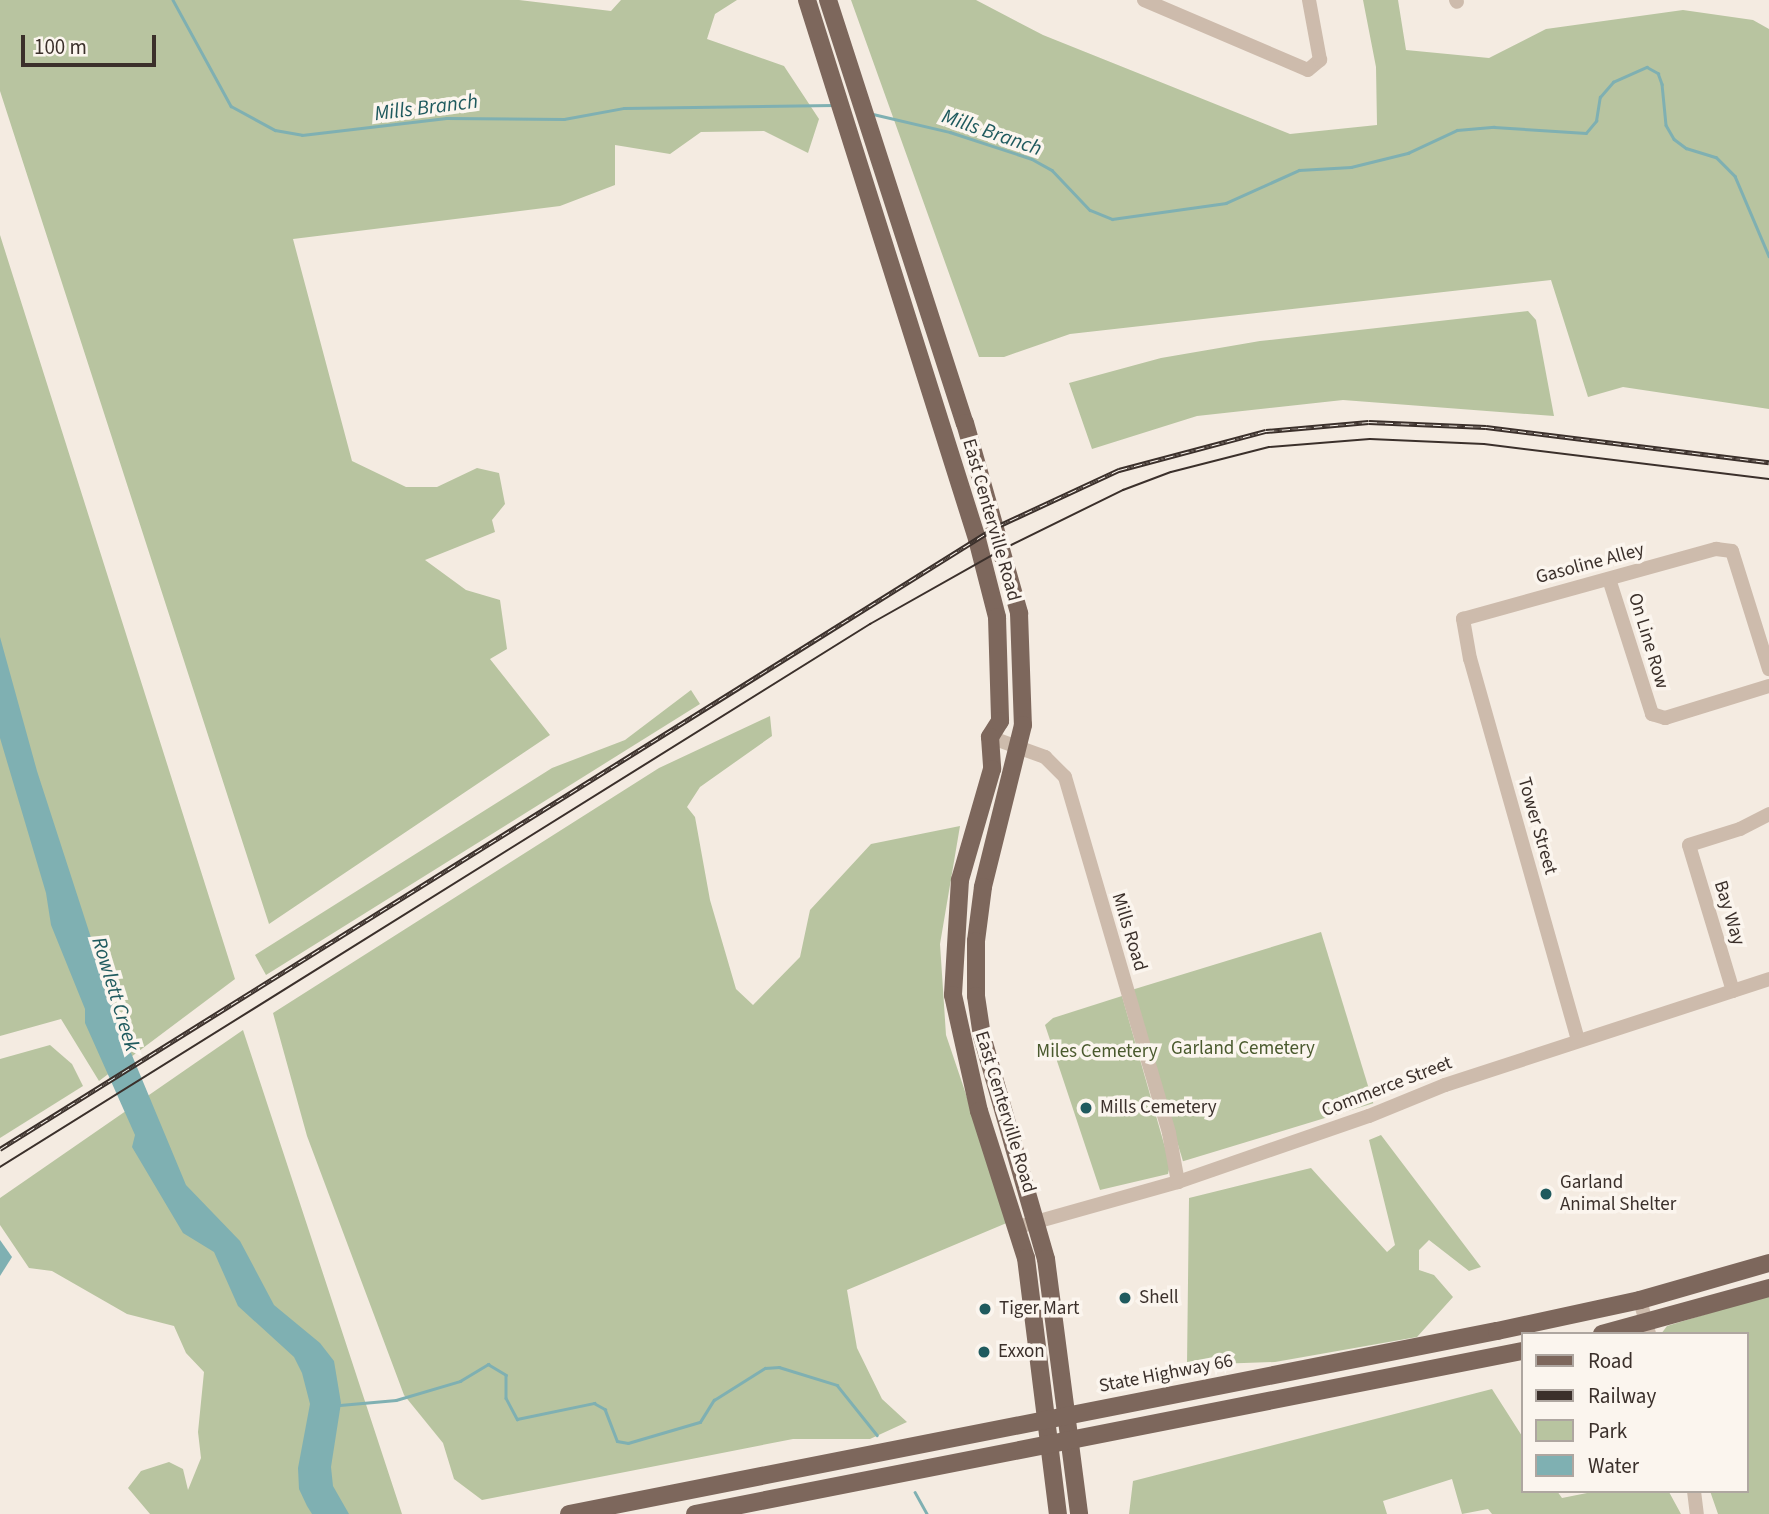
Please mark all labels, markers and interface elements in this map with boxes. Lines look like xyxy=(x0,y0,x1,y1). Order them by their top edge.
scale bar xyxy=(24,21,159,65)
text: 100 m xyxy=(34,32,87,62)
water label: Mills Branch xyxy=(373,88,479,126)
water label: Mills Branch xyxy=(939,103,1045,161)
street label: East Centerville Road xyxy=(957,436,1025,604)
street label: Gasoline Alley xyxy=(1533,539,1647,589)
street label: On Line Row xyxy=(1623,590,1673,692)
street label: Tower Street xyxy=(1512,775,1562,877)
street label: Bay Way xyxy=(1708,878,1750,948)
street label: Mills Road xyxy=(1106,890,1152,974)
water label: Rowlett Creek xyxy=(87,934,145,1054)
street label: East Centerville Road xyxy=(970,1028,1040,1196)
park label: Garland Cemetery xyxy=(1171,1038,1315,1060)
park label: Miles Cemetery xyxy=(1036,1041,1158,1063)
street label: Commerce Street xyxy=(1319,1052,1455,1122)
place label: Mills Cemetery xyxy=(1100,1097,1217,1119)
marker: Mills Cemetery xyxy=(1078,1100,1094,1116)
place label: Garland Animal Shelter xyxy=(1560,1172,1676,1216)
marker: Garland Animal Shelter xyxy=(1538,1186,1554,1202)
place label: Shell xyxy=(1139,1287,1179,1309)
marker: Shell xyxy=(1117,1290,1133,1306)
place label: Tiger Mart xyxy=(999,1298,1079,1320)
marker: Tiger Mart xyxy=(977,1301,993,1317)
legend xyxy=(1520,1332,1748,1493)
place label: Exxon xyxy=(998,1341,1045,1363)
marker: Exxon xyxy=(976,1344,992,1360)
text: Road xyxy=(1588,1346,1633,1376)
street label: State Highway 66 xyxy=(1097,1350,1235,1398)
text: Railway xyxy=(1588,1381,1656,1411)
text: Park xyxy=(1588,1416,1627,1446)
text: Water xyxy=(1588,1451,1639,1481)

